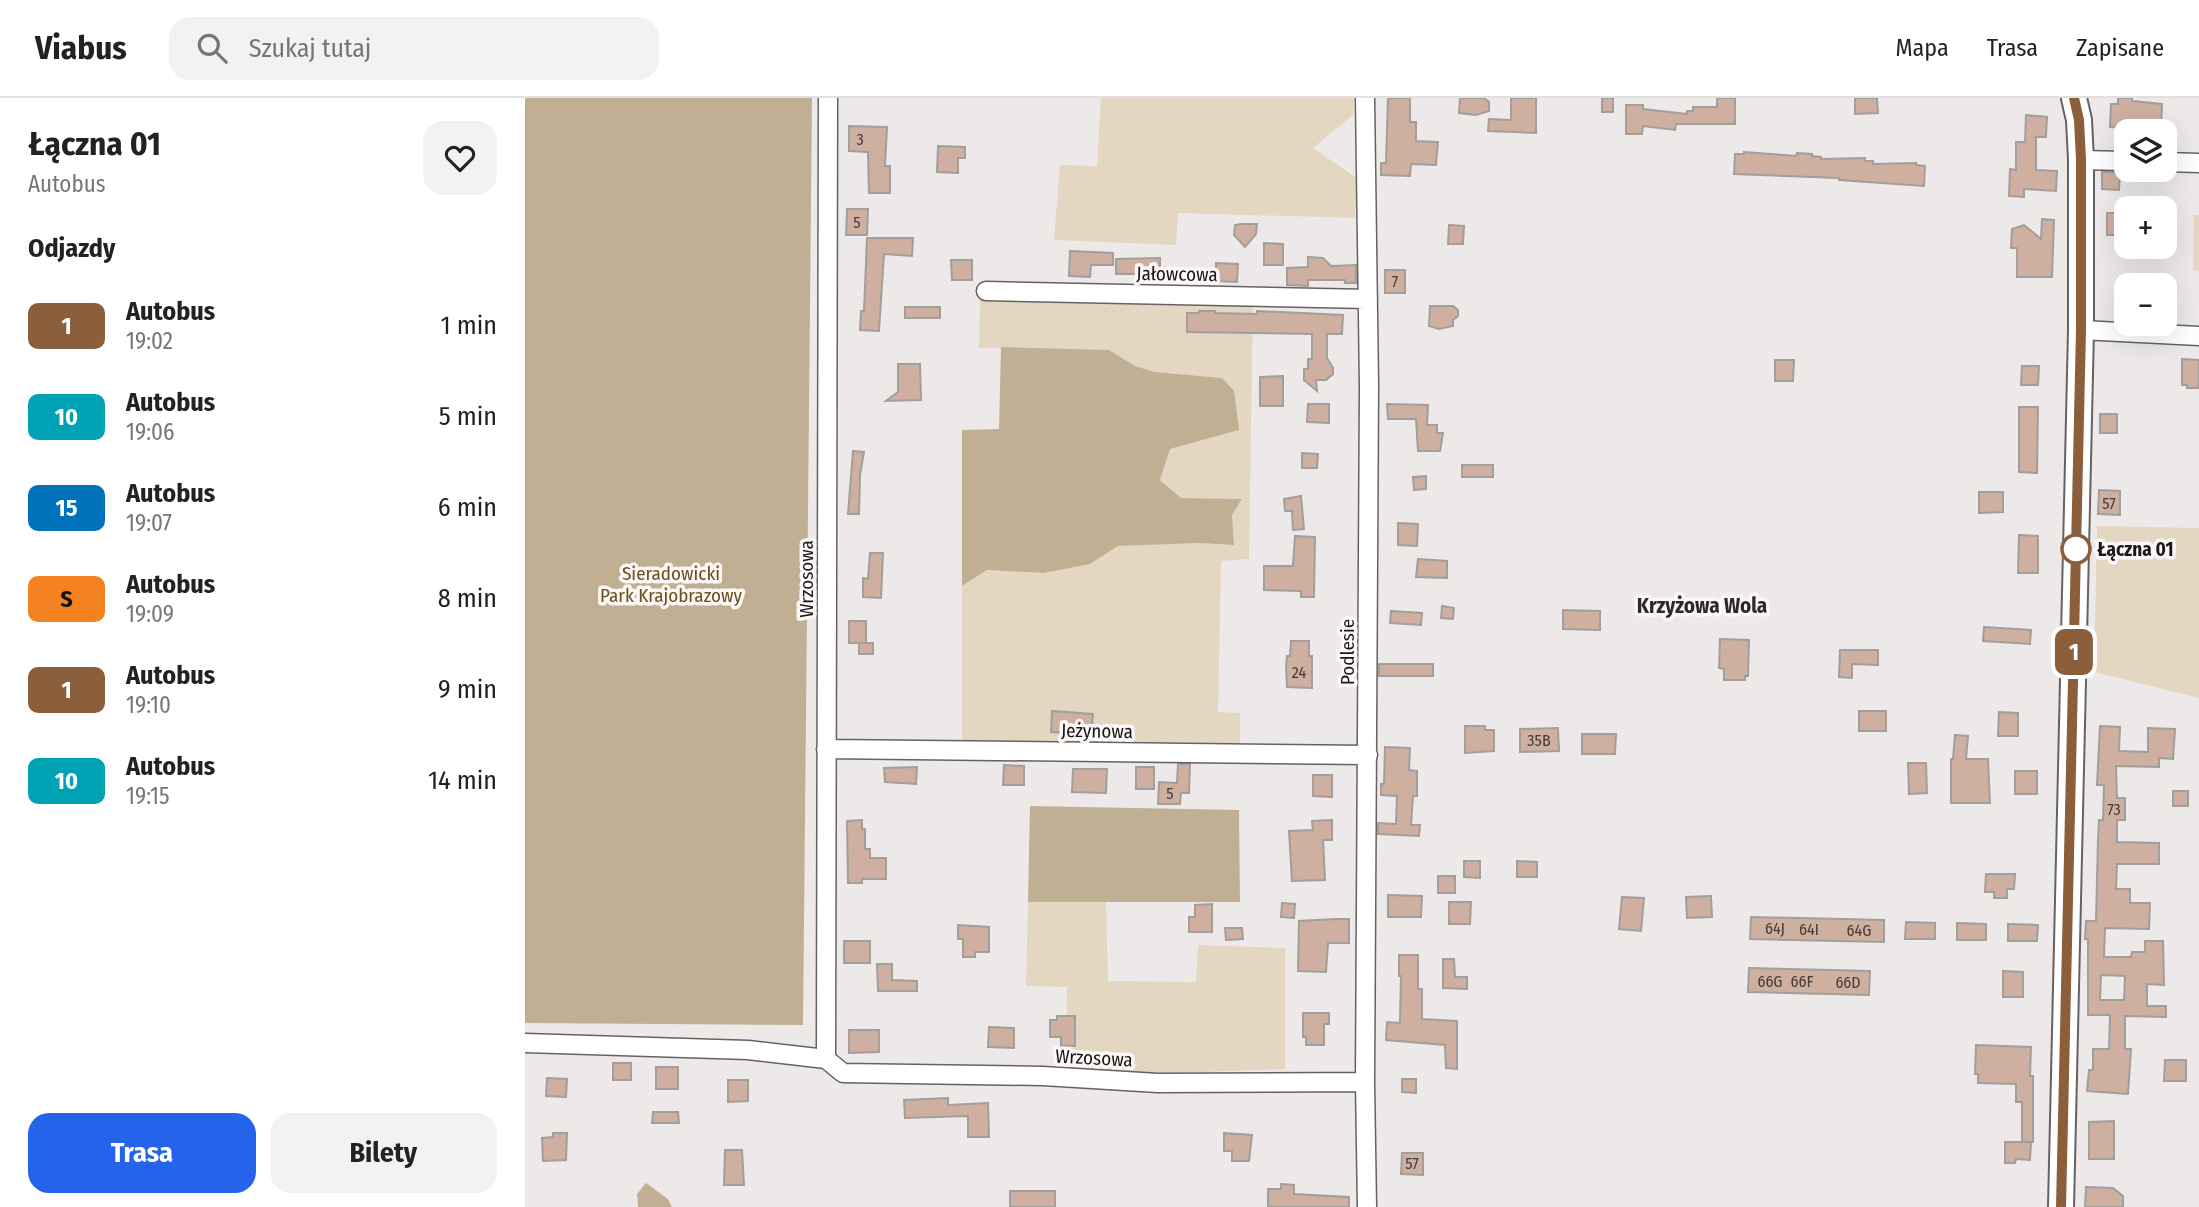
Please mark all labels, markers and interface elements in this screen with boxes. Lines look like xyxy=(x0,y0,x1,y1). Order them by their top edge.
search box xyxy=(169,17,659,80)
text: Viabus xyxy=(35,28,127,68)
icon: search xyxy=(193,29,231,67)
text: Szukaj tutaj xyxy=(249,33,371,64)
text: Mapa xyxy=(1896,34,1949,62)
text: Trasa xyxy=(1987,34,2038,62)
text: Zapisane xyxy=(2076,34,2164,62)
map controls xyxy=(2114,119,2177,336)
button: layers xyxy=(2114,119,2177,182)
button: heart xyxy=(423,121,497,195)
text: Łączna 01 xyxy=(28,124,161,164)
house number: 3 xyxy=(856,130,864,149)
text: Autobus xyxy=(28,170,106,198)
button: + xyxy=(2114,196,2177,259)
house number: 5 xyxy=(853,213,861,232)
text: Odjazdy xyxy=(28,233,115,264)
street label: Jałowcowa xyxy=(1136,262,1218,286)
house number: 7 xyxy=(1392,272,1399,291)
button: − xyxy=(2114,273,2177,336)
text: Autobus xyxy=(126,296,215,327)
text: 1 min xyxy=(441,310,497,341)
text: 1 xyxy=(61,312,72,340)
text: 19:02 xyxy=(126,327,173,355)
text: Autobus xyxy=(126,387,215,418)
text: 5 min xyxy=(439,401,497,432)
text: 10 xyxy=(55,403,78,431)
text: 19:06 xyxy=(126,418,174,446)
text: Autobus xyxy=(126,478,215,509)
text: 6 min xyxy=(438,492,497,523)
text: 15 xyxy=(56,494,77,522)
house number: 57 xyxy=(2102,494,2116,513)
text: 19:07 xyxy=(126,509,172,537)
marker: Łączna 01 xyxy=(2061,534,2091,564)
place label: Łączna 01 xyxy=(2097,538,2174,561)
street label: Wrzosowa xyxy=(795,540,818,618)
park label: Sieradowicki Park Krajobrazowy xyxy=(600,562,742,607)
text: Autobus xyxy=(126,569,215,600)
text: 8 min xyxy=(438,583,497,614)
text: S xyxy=(60,585,73,613)
district label: Krzyżowa Wola xyxy=(1637,593,1767,619)
text: 19:09 xyxy=(126,600,174,628)
street label: Podlesie xyxy=(1336,619,1359,685)
line badge: 1 xyxy=(2051,629,2097,675)
text: 1 xyxy=(2069,638,2079,666)
text: Autobus xyxy=(126,660,215,691)
house number: 24 xyxy=(1292,663,1306,682)
text: 9 min xyxy=(438,674,497,705)
text: 1 xyxy=(61,676,72,704)
text: 19:10 xyxy=(126,691,171,719)
street label: Jeżynowa xyxy=(1061,719,1133,743)
house number: 35B xyxy=(1527,731,1551,750)
text: Autobus xyxy=(126,751,215,782)
text: 14 min xyxy=(428,765,497,796)
text: 10 xyxy=(55,767,78,795)
text: 19:15 xyxy=(126,782,170,810)
house number: 5 xyxy=(1166,784,1174,803)
house number: 73 xyxy=(2107,800,2121,819)
house number: 64J xyxy=(1765,919,1785,938)
house number: 64I xyxy=(1799,920,1819,939)
house number: 64G xyxy=(1847,921,1871,940)
house number: 66G xyxy=(1757,972,1783,991)
house number: 66F xyxy=(1791,972,1813,991)
house number: 66D xyxy=(1835,973,1861,992)
street label: Wrzosowa xyxy=(1055,1044,1133,1072)
button: Trasa xyxy=(28,1113,256,1193)
button: Bilety xyxy=(270,1113,497,1193)
house number: 57 xyxy=(1405,1154,1419,1173)

